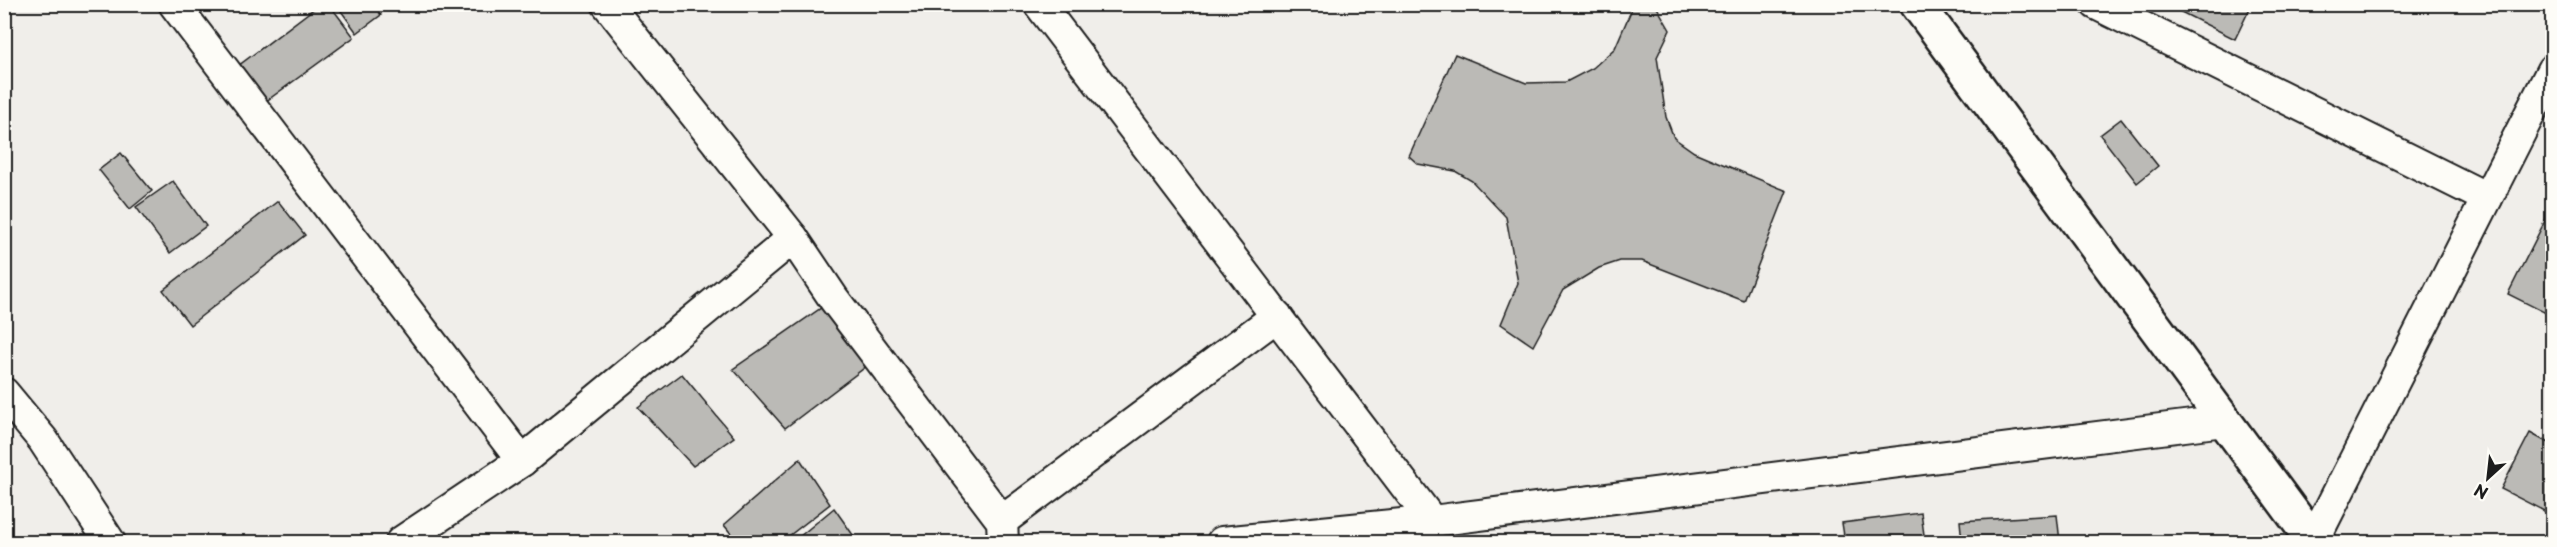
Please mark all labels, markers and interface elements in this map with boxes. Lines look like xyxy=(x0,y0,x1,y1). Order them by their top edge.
north arrow xyxy=(2458,448,2518,508)
text: N xyxy=(2470,479,2492,506)

